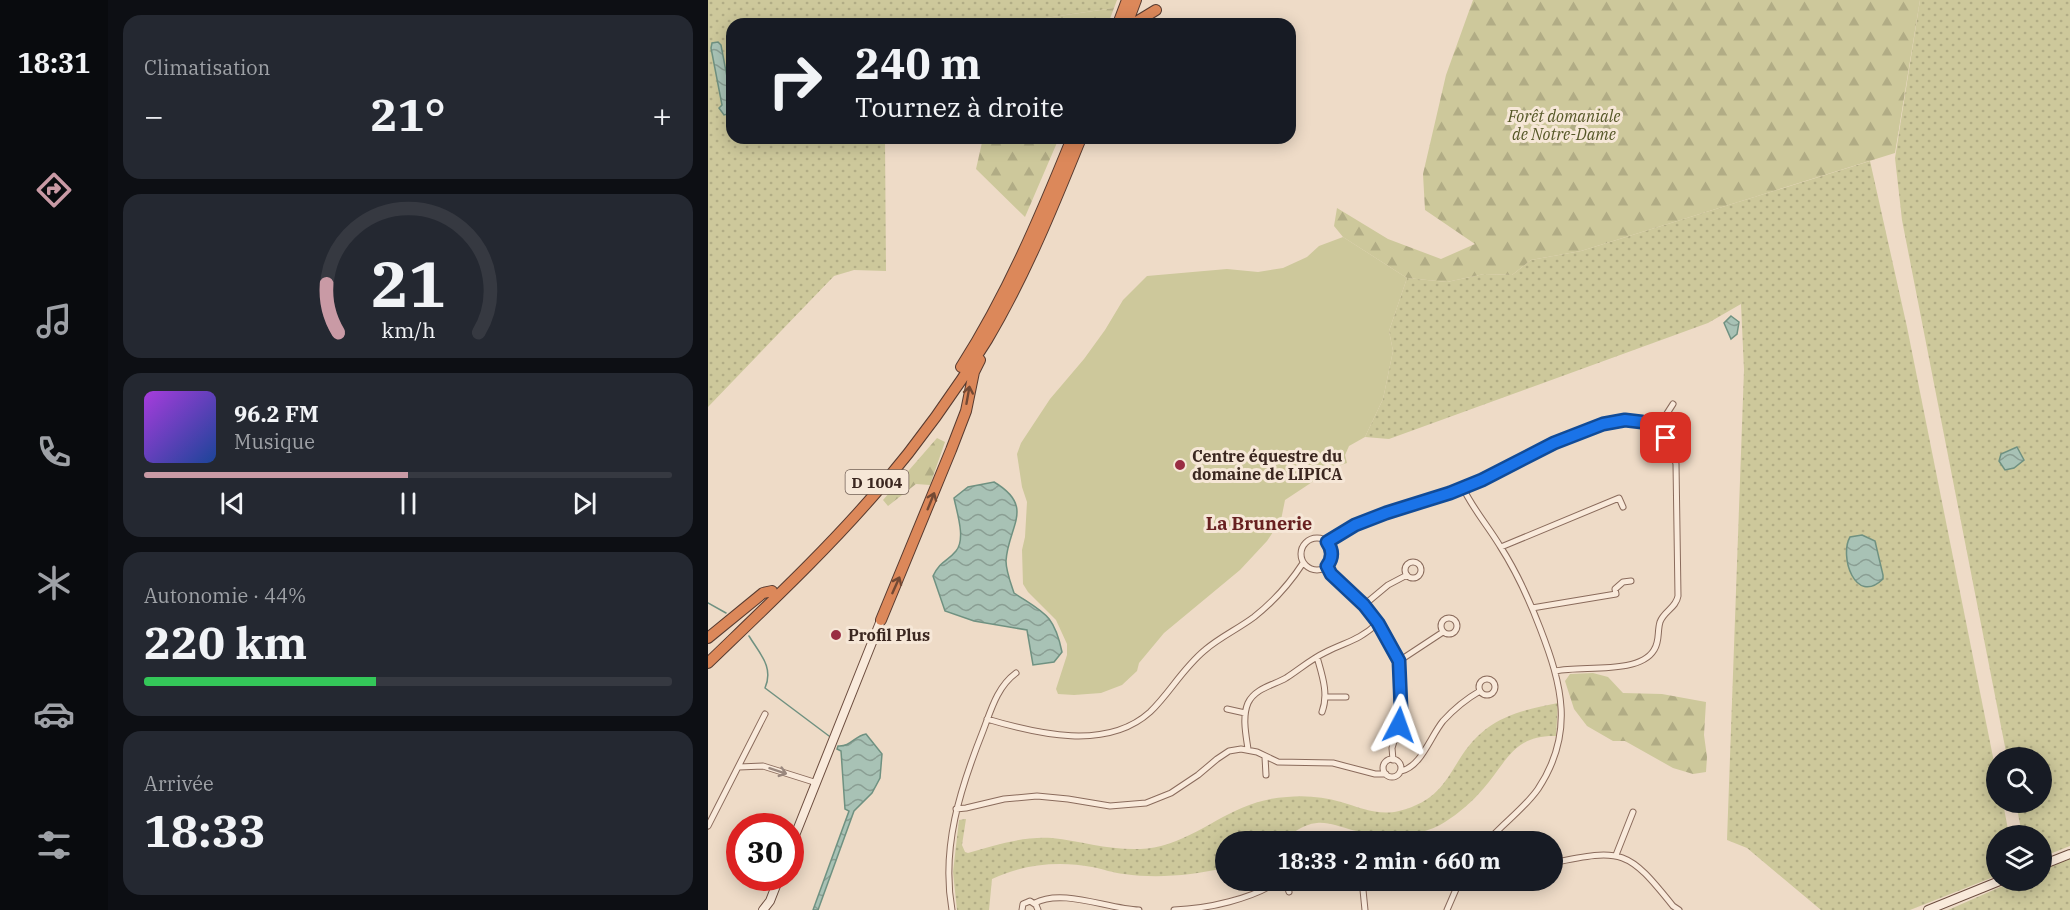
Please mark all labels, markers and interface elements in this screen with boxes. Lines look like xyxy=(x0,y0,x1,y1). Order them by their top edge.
text: 240 m xyxy=(855,36,981,91)
icon: right xyxy=(756,42,834,120)
text: 18:31 xyxy=(18,45,90,80)
text: Climatisation xyxy=(144,54,270,81)
text: 21° xyxy=(370,85,446,143)
text: Tournez à droite xyxy=(855,89,1064,124)
text: − xyxy=(144,94,164,137)
text: + xyxy=(652,94,672,137)
park label: Forêt domaniale de Notre-Dame xyxy=(1507,106,1620,144)
icon: directions xyxy=(33,169,75,211)
text: 21 xyxy=(371,243,445,324)
icon: music xyxy=(33,300,75,342)
text: km/h xyxy=(381,316,435,344)
one-way arrow xyxy=(963,386,974,405)
text: 96.2 FM xyxy=(234,399,319,428)
pin xyxy=(1640,412,1691,463)
icon: arrive xyxy=(1649,421,1682,454)
text: Musique xyxy=(234,428,315,455)
icon: phone xyxy=(33,431,75,473)
place label: Centre équestre du domaine de LIPICA xyxy=(1192,446,1342,484)
marker: Centre équestre du domaine de LIPICA xyxy=(1173,458,1187,472)
road number: D 1004 xyxy=(846,470,909,494)
icon: previous xyxy=(216,487,249,520)
icon: pause xyxy=(392,487,425,520)
icon: next xyxy=(568,487,601,520)
one-way arrow xyxy=(926,492,937,510)
district label: La Brunerie xyxy=(1206,512,1312,535)
icon: climate xyxy=(33,562,75,604)
one-way arrow xyxy=(890,577,902,595)
text: Autonomie · 44% xyxy=(144,582,306,609)
text: 220 km xyxy=(144,613,307,671)
place label: Profil Plus xyxy=(848,625,930,645)
marker: Profil Plus xyxy=(829,628,843,642)
icon: car xyxy=(33,693,75,735)
position arrow xyxy=(1367,693,1431,757)
map controls xyxy=(1986,747,2052,891)
button: search xyxy=(1986,747,2052,813)
one-way arrow xyxy=(768,766,787,777)
text: Arrivée xyxy=(144,770,214,797)
text: 18:33 xyxy=(144,801,266,859)
speed limit sign: 30 xyxy=(726,813,804,891)
icon: filters xyxy=(33,824,75,866)
button: layers xyxy=(1986,825,2052,891)
text: 18:33 · 2 min · 660 m xyxy=(1277,846,1501,875)

